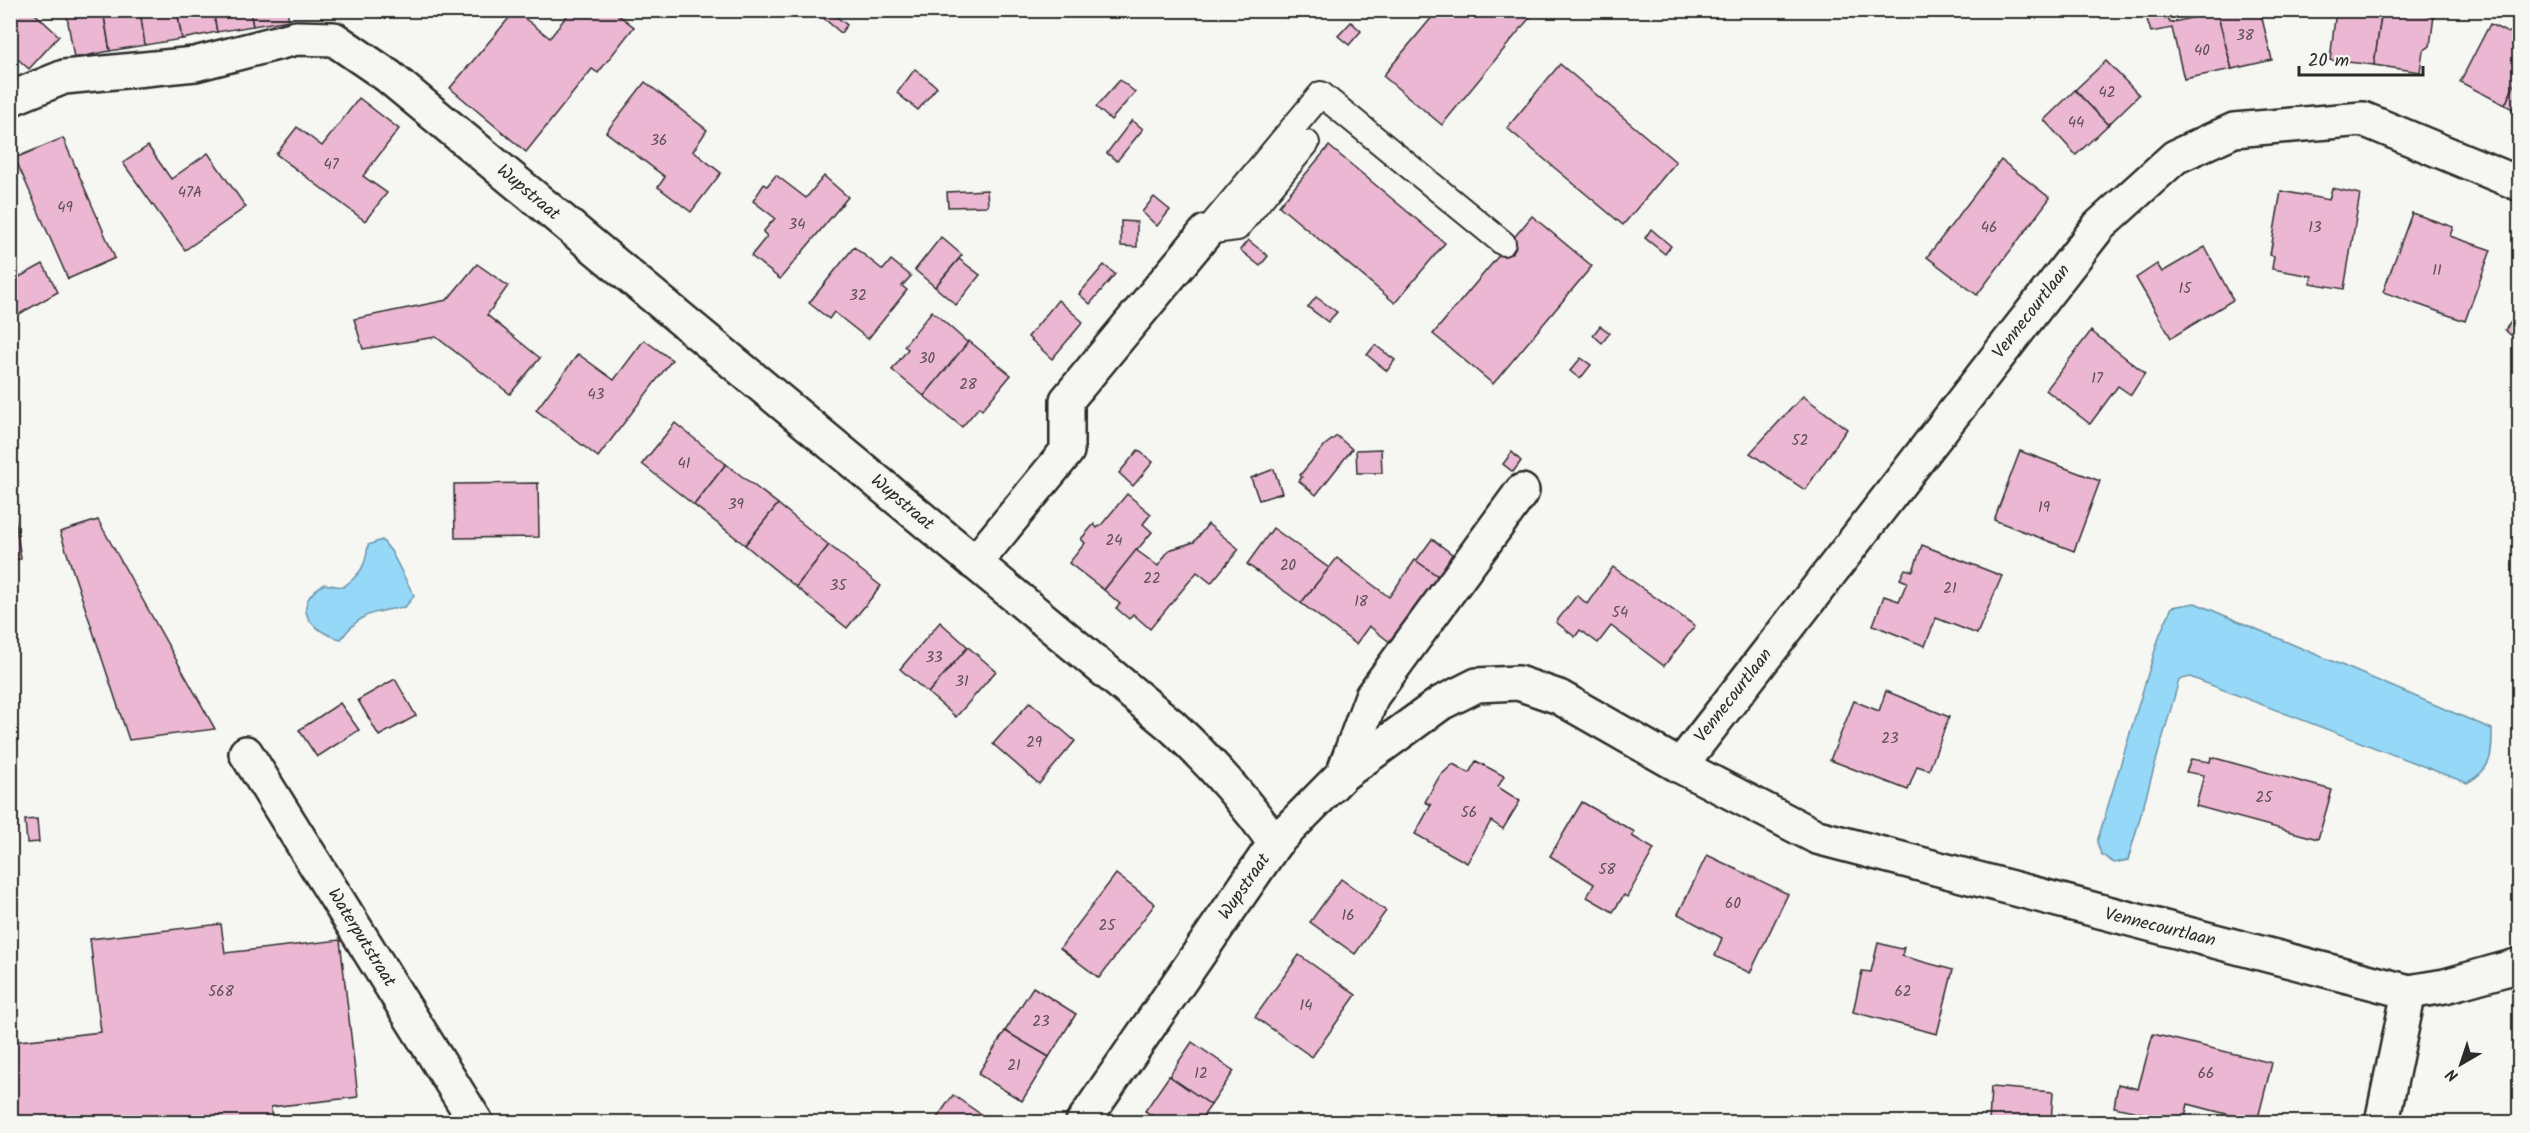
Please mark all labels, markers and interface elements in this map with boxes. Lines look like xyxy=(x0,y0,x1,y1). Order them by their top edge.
house number: 38 xyxy=(2236,24,2255,48)
house number: 40 xyxy=(2194,39,2210,63)
scale bar xyxy=(2299,39,2424,77)
text: 20 m xyxy=(2308,47,2349,76)
house number: 42 xyxy=(2099,81,2115,105)
house number: 44 xyxy=(2068,111,2084,135)
house number: 36 xyxy=(651,129,667,153)
house number: 47 xyxy=(323,153,340,177)
street label: Wupstraat xyxy=(490,158,567,229)
house number: 47A xyxy=(178,181,202,205)
house number: 49 xyxy=(57,196,73,220)
house number: 34 xyxy=(789,213,805,237)
house number: 46 xyxy=(1981,216,1997,240)
house number: 13 xyxy=(2308,216,2322,240)
street label: Vennecourtlaan xyxy=(1986,258,2078,366)
house number: 11 xyxy=(2432,259,2442,283)
house number: 15 xyxy=(2179,277,2192,301)
house number: 32 xyxy=(849,284,867,308)
house number: 30 xyxy=(919,347,936,371)
house number: 17 xyxy=(2091,367,2104,391)
house number: 28 xyxy=(959,373,978,397)
house number: 43 xyxy=(588,383,605,407)
house number: 52 xyxy=(1792,429,1808,453)
house number: 41 xyxy=(678,452,691,476)
street label: Wupstraat xyxy=(864,468,941,539)
house number: 39 xyxy=(728,493,745,517)
house number: 19 xyxy=(2038,496,2051,520)
house number: 24 xyxy=(1106,529,1122,553)
house number: 20 xyxy=(1280,554,1297,578)
house number: 22 xyxy=(1143,567,1161,591)
house number: 35 xyxy=(830,574,847,598)
house number: 21 xyxy=(1943,577,1957,601)
house number: 18 xyxy=(1354,590,1369,614)
house number: 54 xyxy=(1612,601,1628,625)
street label: Vennecourtlaan xyxy=(1688,642,1780,750)
house number: 33 xyxy=(925,646,943,670)
house number: 31 xyxy=(955,670,969,694)
house number: 23 xyxy=(1881,727,1899,751)
house number: 29 xyxy=(1026,731,1043,755)
house number: 25 xyxy=(2256,786,2273,810)
house number: 56 xyxy=(1461,801,1477,825)
street label: Wupstraat xyxy=(1211,847,1279,926)
house number: 58 xyxy=(1598,858,1617,882)
street label: Waterputstraat xyxy=(319,883,404,994)
house number: 60 xyxy=(1725,892,1741,916)
street label: Vennecourtlaan xyxy=(2101,900,2219,956)
house number: 16 xyxy=(1341,904,1355,928)
house number: 25 xyxy=(1099,914,1116,938)
house number: 568 xyxy=(208,980,235,1004)
house number: 62 xyxy=(1894,980,1912,1004)
house number: 14 xyxy=(1300,994,1312,1018)
house number: 23 xyxy=(1032,1010,1050,1034)
north arrow xyxy=(2431,1034,2491,1094)
house number: 21 xyxy=(1007,1054,1021,1078)
house number: 12 xyxy=(1194,1062,1208,1086)
house number: 66 xyxy=(2198,1062,2214,1086)
text: N xyxy=(2441,1062,2464,1087)

